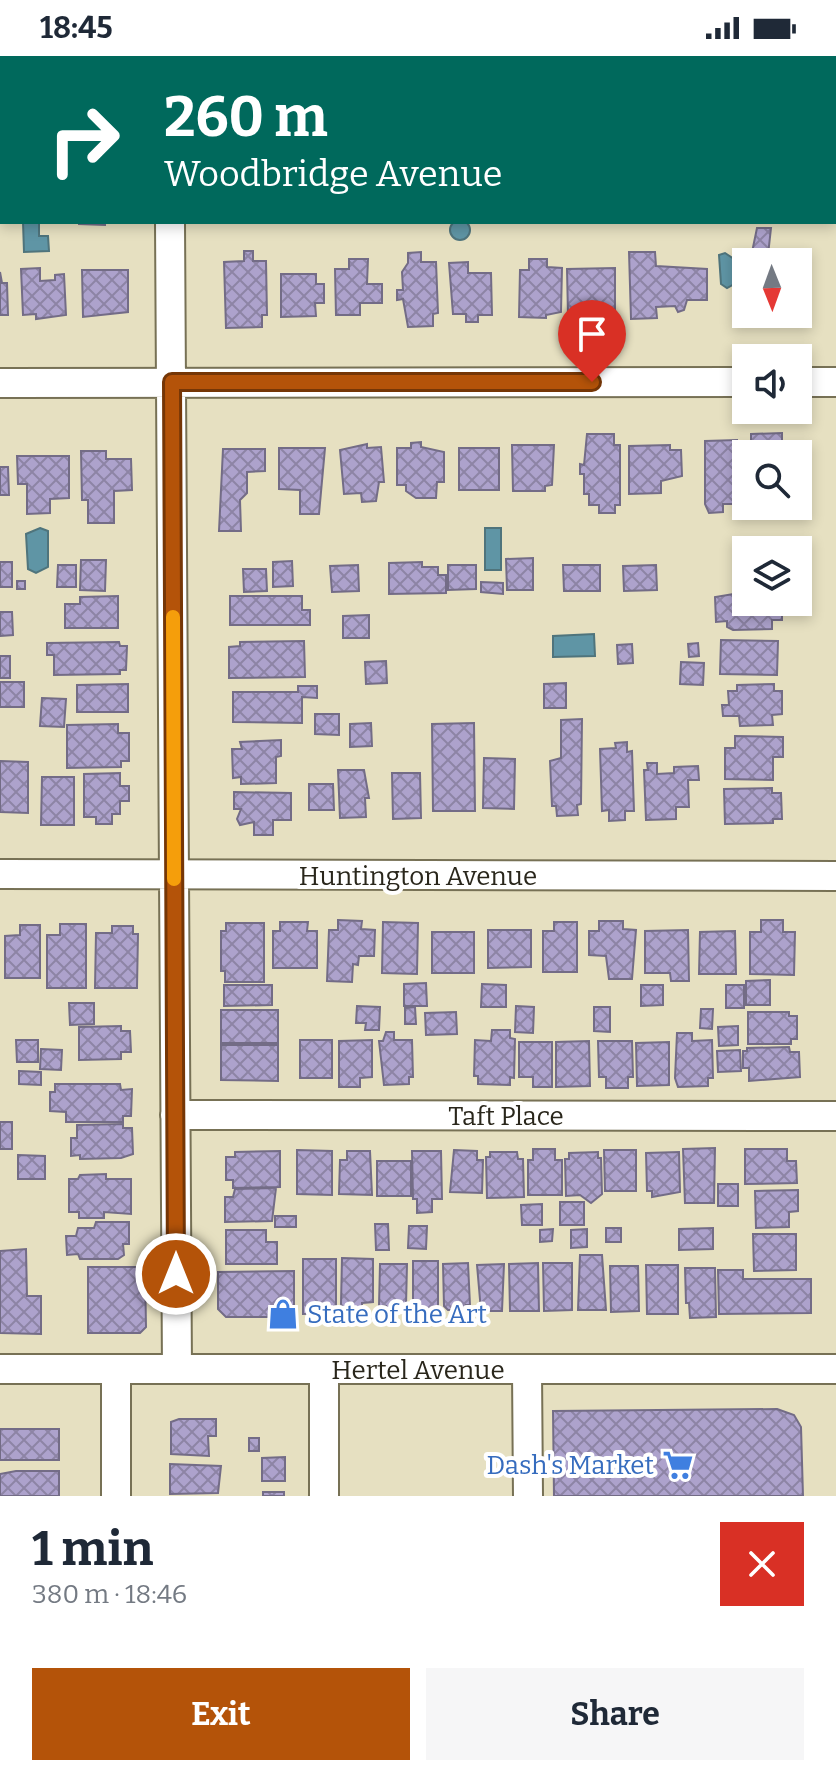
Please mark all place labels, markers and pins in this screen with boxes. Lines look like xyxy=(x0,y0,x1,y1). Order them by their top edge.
pin xyxy=(558,300,626,382)
shop icon: State of the Art xyxy=(266,1297,300,1331)
place label: State of the Art xyxy=(307,1299,487,1330)
supermarket icon: Dash's Market xyxy=(661,1448,695,1482)
place label: Dash's Market xyxy=(487,1450,655,1481)

